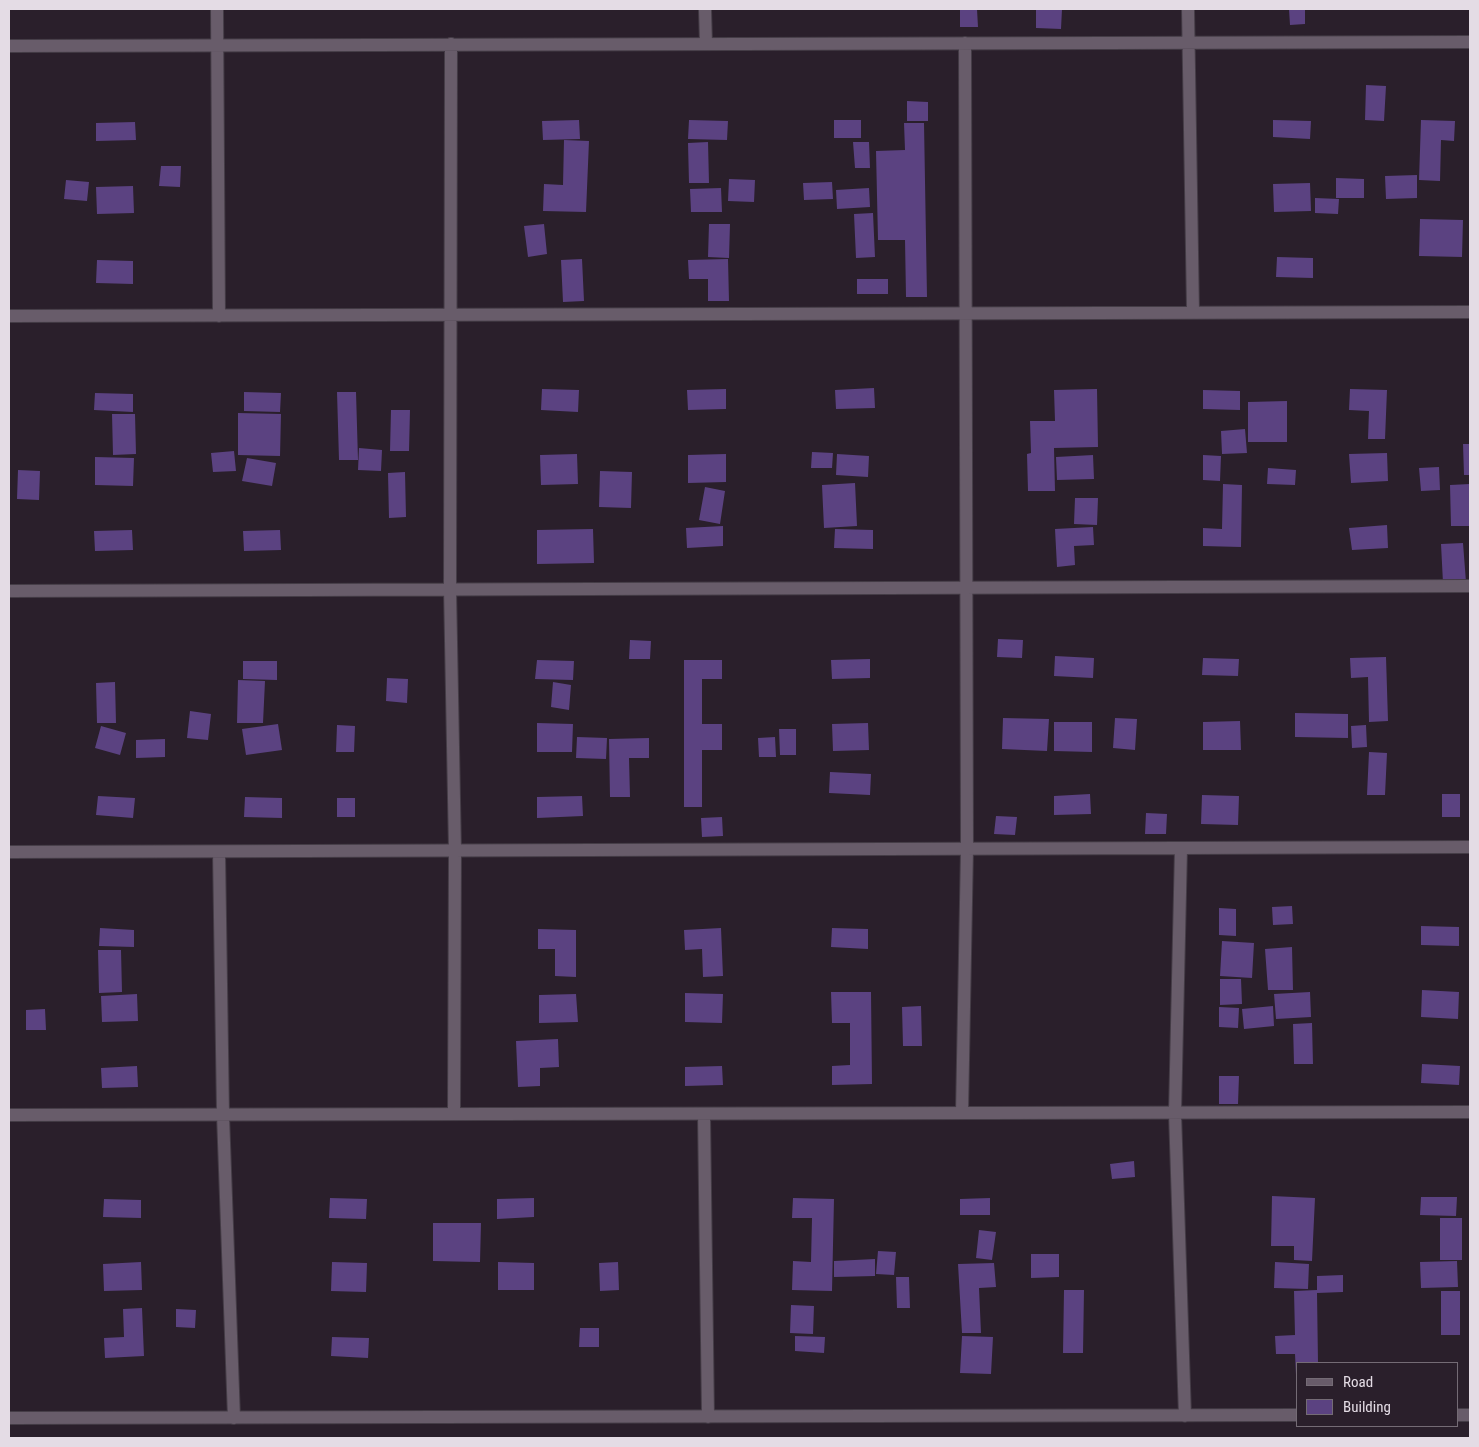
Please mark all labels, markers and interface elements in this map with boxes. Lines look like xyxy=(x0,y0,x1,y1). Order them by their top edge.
legend xyxy=(1296,1362,1459,1427)
text: Road xyxy=(1343,1373,1373,1391)
text: Building xyxy=(1343,1398,1391,1416)

